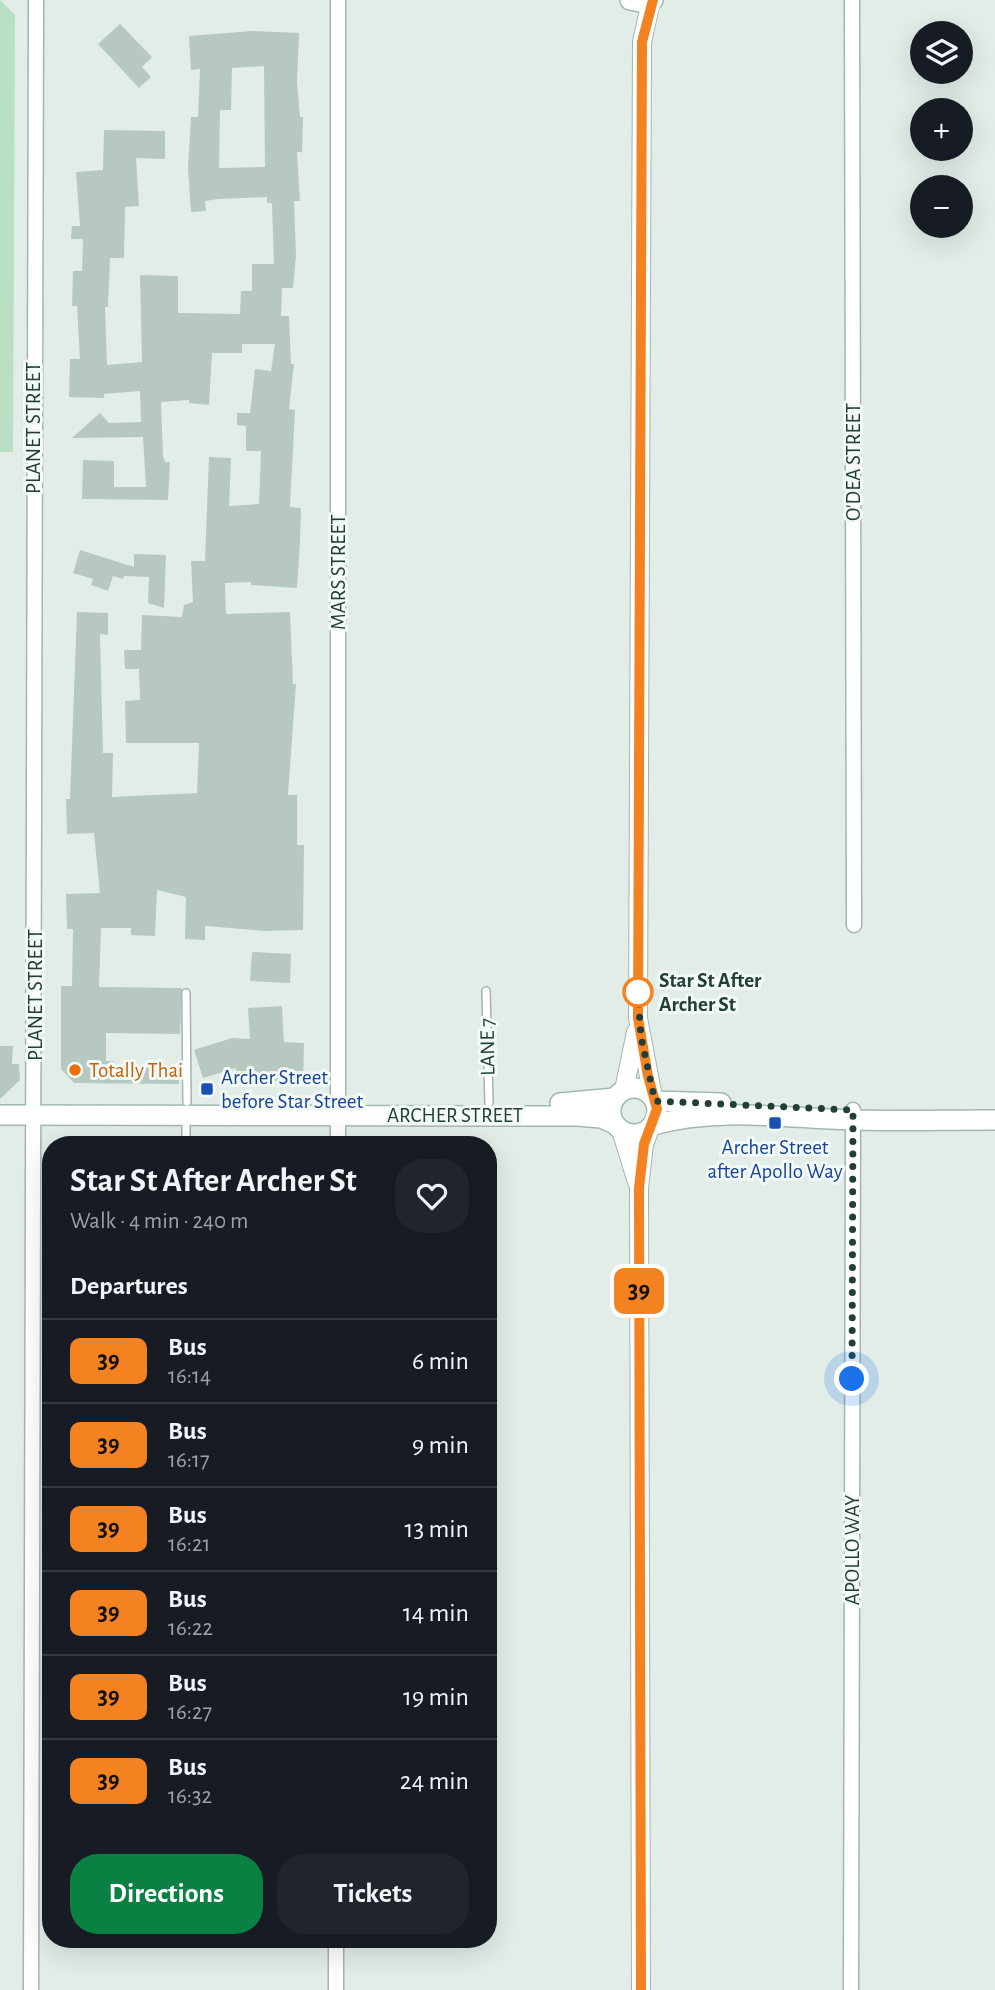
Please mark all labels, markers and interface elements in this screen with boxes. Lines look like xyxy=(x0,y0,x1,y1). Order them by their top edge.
map controls xyxy=(910,21,973,238)
button: layers xyxy=(910,21,973,84)
button: + xyxy=(910,98,973,161)
button: − xyxy=(910,175,973,238)
street label: PLANET STREET xyxy=(23,362,44,494)
street label: O'DEA STREET xyxy=(843,403,864,521)
street label: MARS STREET xyxy=(328,514,349,630)
street label: PLANET STREET xyxy=(25,929,46,1061)
place label: Star St After Archer St xyxy=(659,970,762,1015)
marker: Star St After Archer St xyxy=(623,977,653,1007)
street label: LANE 7 xyxy=(476,1018,499,1076)
place label: Totally Thai xyxy=(89,1060,183,1081)
marker: Totally Thai xyxy=(67,1062,83,1078)
place label: Archer Street before Star Street xyxy=(221,1067,364,1112)
marker: Archer Street before Star Street xyxy=(199,1081,215,1097)
street label: ARCHER STREET xyxy=(387,1105,523,1126)
marker: Archer Street after Apollo Way xyxy=(767,1115,783,1131)
place label: Archer Street after Apollo Way xyxy=(707,1137,843,1182)
button: heart xyxy=(395,1159,469,1233)
text: Star St After Archer St xyxy=(70,1165,357,1198)
text: Walk · 4 min · 240 m xyxy=(70,1210,248,1233)
line badge: 39 xyxy=(608,1268,670,1314)
text: Departures xyxy=(70,1273,188,1299)
text: 39 xyxy=(628,1279,650,1303)
text: Bus xyxy=(168,1334,207,1360)
text: 6 min xyxy=(412,1348,469,1374)
text: 39 xyxy=(98,1349,119,1373)
your location xyxy=(834,1361,869,1396)
text: 16:14 xyxy=(168,1365,211,1388)
text: Bus xyxy=(168,1418,207,1444)
text: 9 min xyxy=(412,1432,469,1458)
text: 39 xyxy=(98,1433,119,1457)
text: 16:17 xyxy=(168,1449,210,1472)
street label: APOLLO WAY xyxy=(842,1495,863,1605)
text: Bus xyxy=(168,1502,207,1528)
text: 13 min xyxy=(405,1516,469,1542)
text: 39 xyxy=(98,1517,119,1541)
text: 16:21 xyxy=(168,1533,210,1556)
text: Bus xyxy=(168,1586,207,1612)
text: 14 min xyxy=(403,1600,469,1626)
text: 39 xyxy=(98,1601,119,1625)
text: 16:22 xyxy=(168,1617,213,1640)
text: Bus xyxy=(168,1670,207,1696)
text: 19 min xyxy=(403,1684,469,1710)
text: 39 xyxy=(98,1685,119,1709)
text: 16:27 xyxy=(168,1701,212,1724)
text: Bus xyxy=(168,1754,207,1780)
text: 24 min xyxy=(400,1768,469,1794)
text: 39 xyxy=(98,1769,119,1793)
text: 16:32 xyxy=(168,1785,212,1808)
button: Directions xyxy=(70,1854,263,1934)
button: Tickets xyxy=(277,1854,469,1934)

